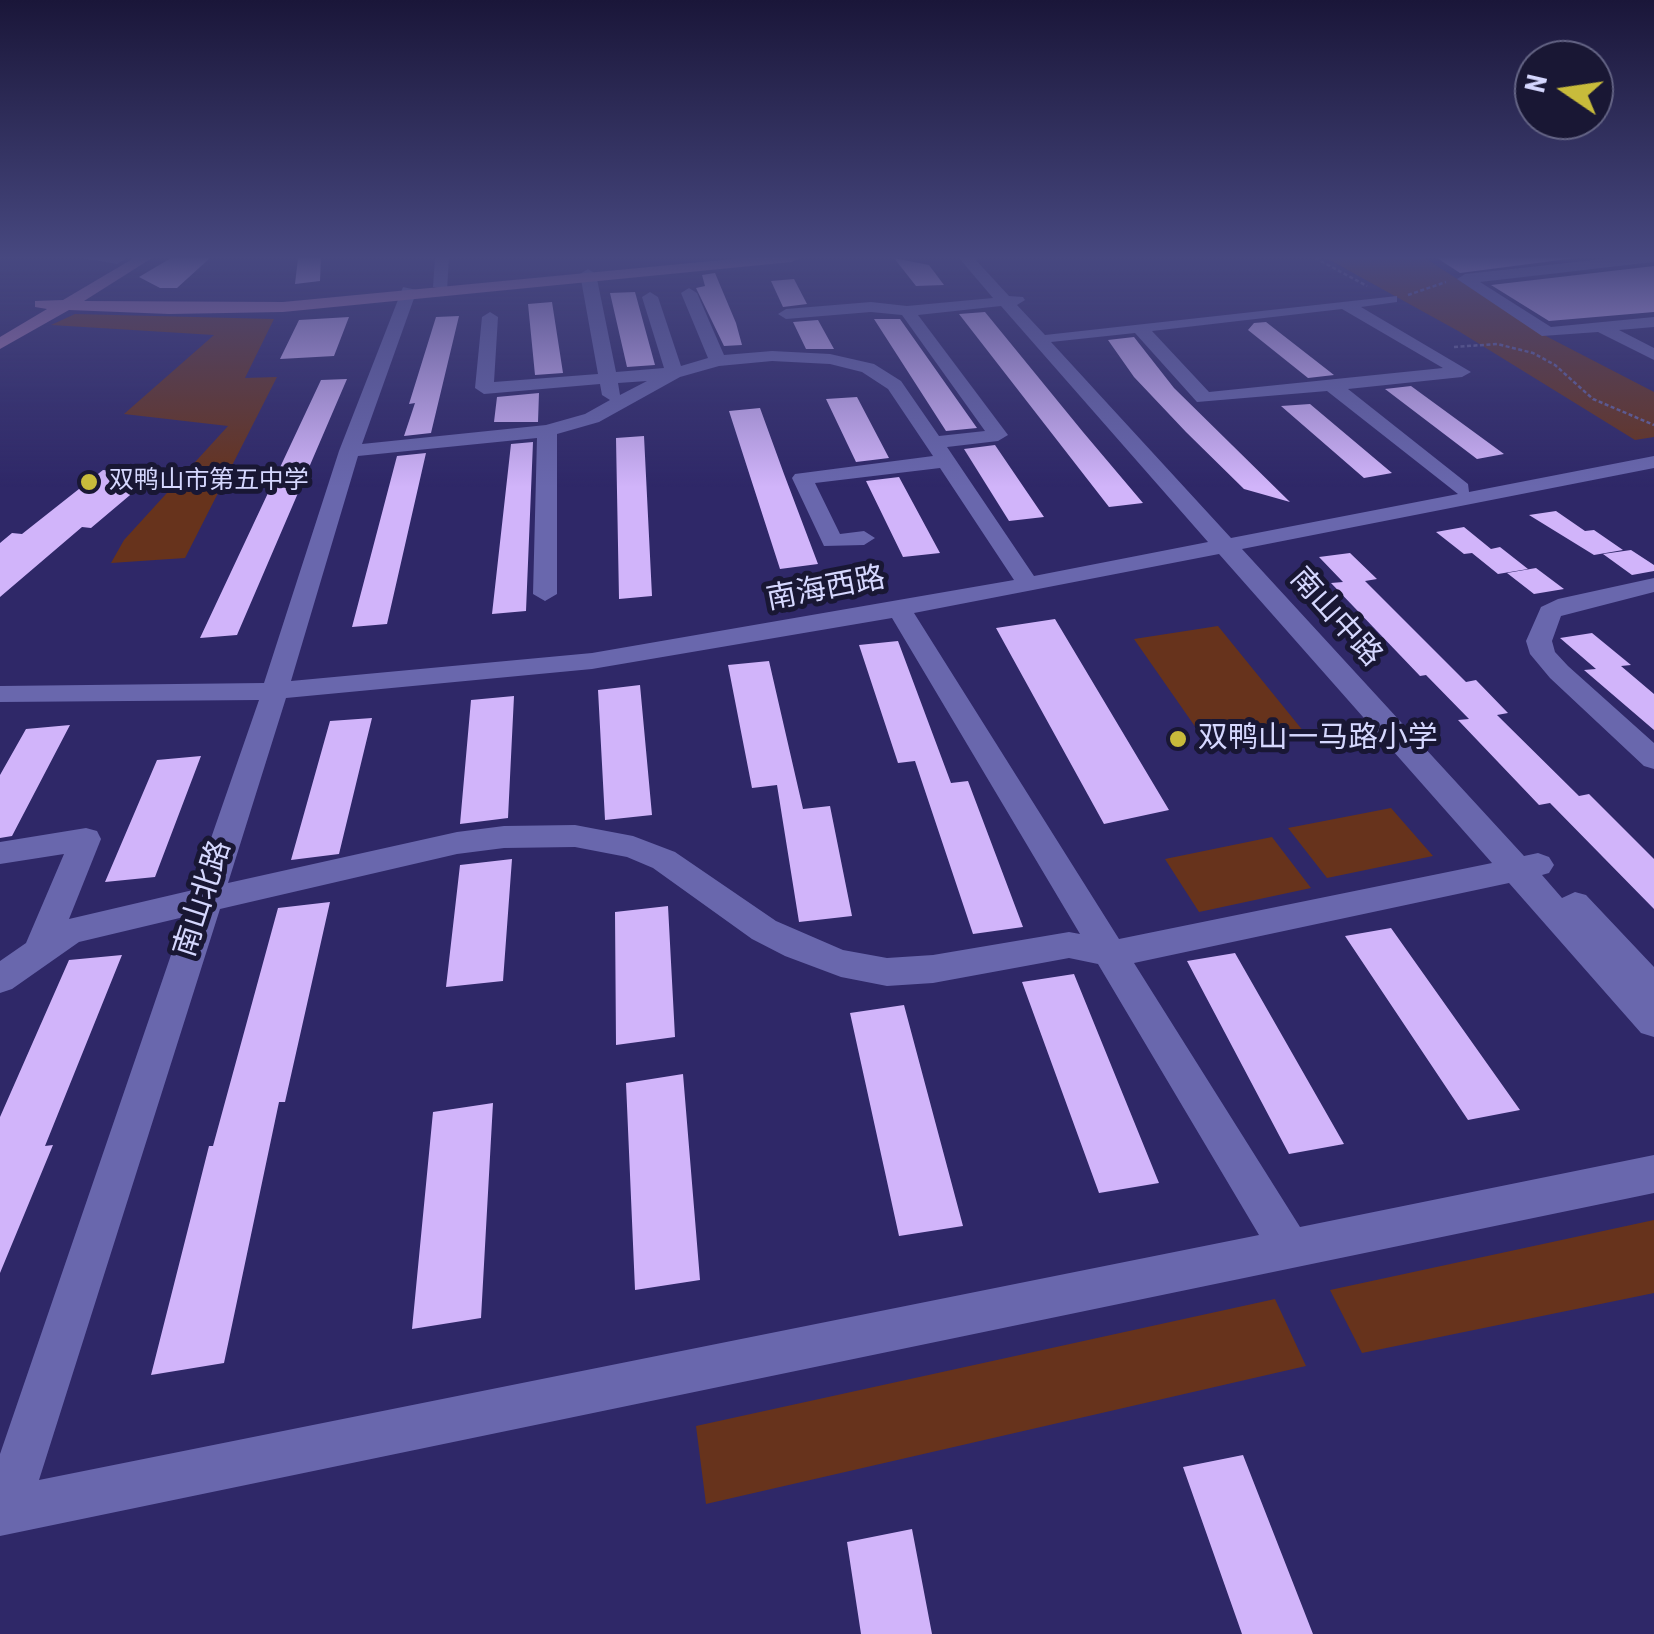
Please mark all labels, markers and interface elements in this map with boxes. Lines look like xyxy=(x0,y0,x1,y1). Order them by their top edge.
north arrow xyxy=(1514,40,1614,140)
text: N xyxy=(1518,72,1554,96)
place label: 双鸭山市第五中学 xyxy=(109,467,309,497)
marker: 双鸭山市第五中学 xyxy=(78,471,100,493)
street label: 南海西路 xyxy=(764,561,888,619)
street label: 南山中路 xyxy=(1281,561,1389,675)
place label: 双鸭山一马路小学 xyxy=(1198,721,1438,757)
marker: 双鸭山一马路小学 xyxy=(1167,728,1189,750)
street label: 南山北路 xyxy=(168,836,240,962)

